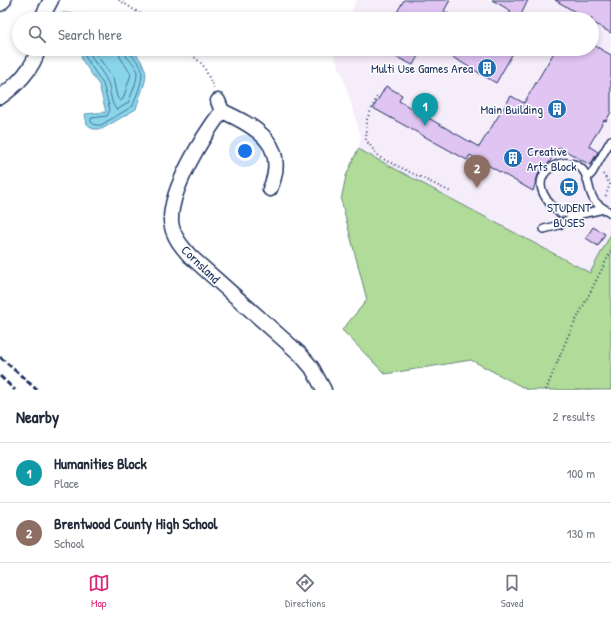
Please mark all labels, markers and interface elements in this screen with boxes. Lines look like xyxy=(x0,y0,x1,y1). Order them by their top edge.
search box xyxy=(12,12,599,56)
icon: search xyxy=(26,23,48,45)
text: Search here xyxy=(58,24,122,45)
building icon: Multi Use Games Area xyxy=(476,57,498,79)
place label: Multi Use Games Area xyxy=(371,59,473,77)
pin: 1 xyxy=(412,93,438,126)
building icon: Main Building xyxy=(546,98,568,120)
place label: Main Building xyxy=(481,100,543,118)
your location xyxy=(235,141,255,161)
place label: Creative Arts Block xyxy=(527,142,577,175)
building icon: Creative Arts Block xyxy=(502,147,524,169)
pin: 2 xyxy=(464,155,490,188)
bus stop icon: STUDENT BUSES xyxy=(558,176,580,198)
place label: STUDENT BUSES xyxy=(547,198,592,231)
street label: Cornsland xyxy=(178,241,224,287)
text: Nearby xyxy=(16,405,59,428)
text: 2 results xyxy=(553,407,595,425)
text: Humanities Block xyxy=(54,453,147,474)
text: 1 xyxy=(27,464,31,482)
text: 100 m xyxy=(567,464,595,482)
text: Place xyxy=(54,474,79,492)
text: Brentwood County High School xyxy=(54,513,218,534)
text: 2 xyxy=(26,524,32,542)
text: 130 m xyxy=(567,524,595,542)
text: School xyxy=(54,534,84,552)
tab: Map xyxy=(88,572,110,610)
tab: Directions xyxy=(285,572,326,610)
tab: Saved xyxy=(501,572,523,610)

